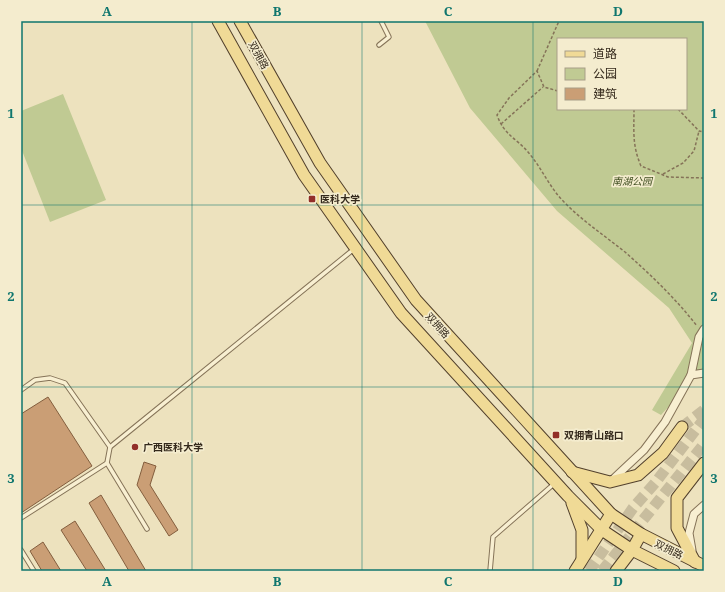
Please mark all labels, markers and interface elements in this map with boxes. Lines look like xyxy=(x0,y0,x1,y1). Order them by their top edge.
text: A xyxy=(102,2,112,20)
text: B xyxy=(273,2,282,20)
text: C xyxy=(444,2,453,20)
text: D xyxy=(613,2,623,20)
street label: 双拥路 xyxy=(246,38,272,72)
legend xyxy=(557,38,687,110)
text: 道路 xyxy=(593,45,617,62)
text: 公园 xyxy=(593,65,617,82)
text: 建筑 xyxy=(593,85,617,102)
text: 1 xyxy=(7,104,15,122)
text: 1 xyxy=(710,104,718,122)
park label: 南湖公园 xyxy=(612,174,654,188)
place label: 医科大学 xyxy=(320,192,360,206)
marker: 医科大学 xyxy=(307,194,317,204)
text: 2 xyxy=(7,287,15,305)
text: 2 xyxy=(710,287,718,305)
street label: 双拥路 xyxy=(423,309,453,341)
place label: 双拥青山路口 xyxy=(564,428,624,442)
marker: 双拥青山路口 xyxy=(551,430,561,440)
place label: 广西医科大学 xyxy=(143,440,203,454)
marker: 广西医科大学 xyxy=(130,442,140,452)
text: 3 xyxy=(7,469,15,487)
text: 3 xyxy=(710,469,718,487)
street label: 双拥路 xyxy=(652,536,686,562)
text: A xyxy=(102,572,112,590)
text: B xyxy=(273,572,282,590)
text: C xyxy=(444,572,453,590)
text: D xyxy=(613,572,623,590)

